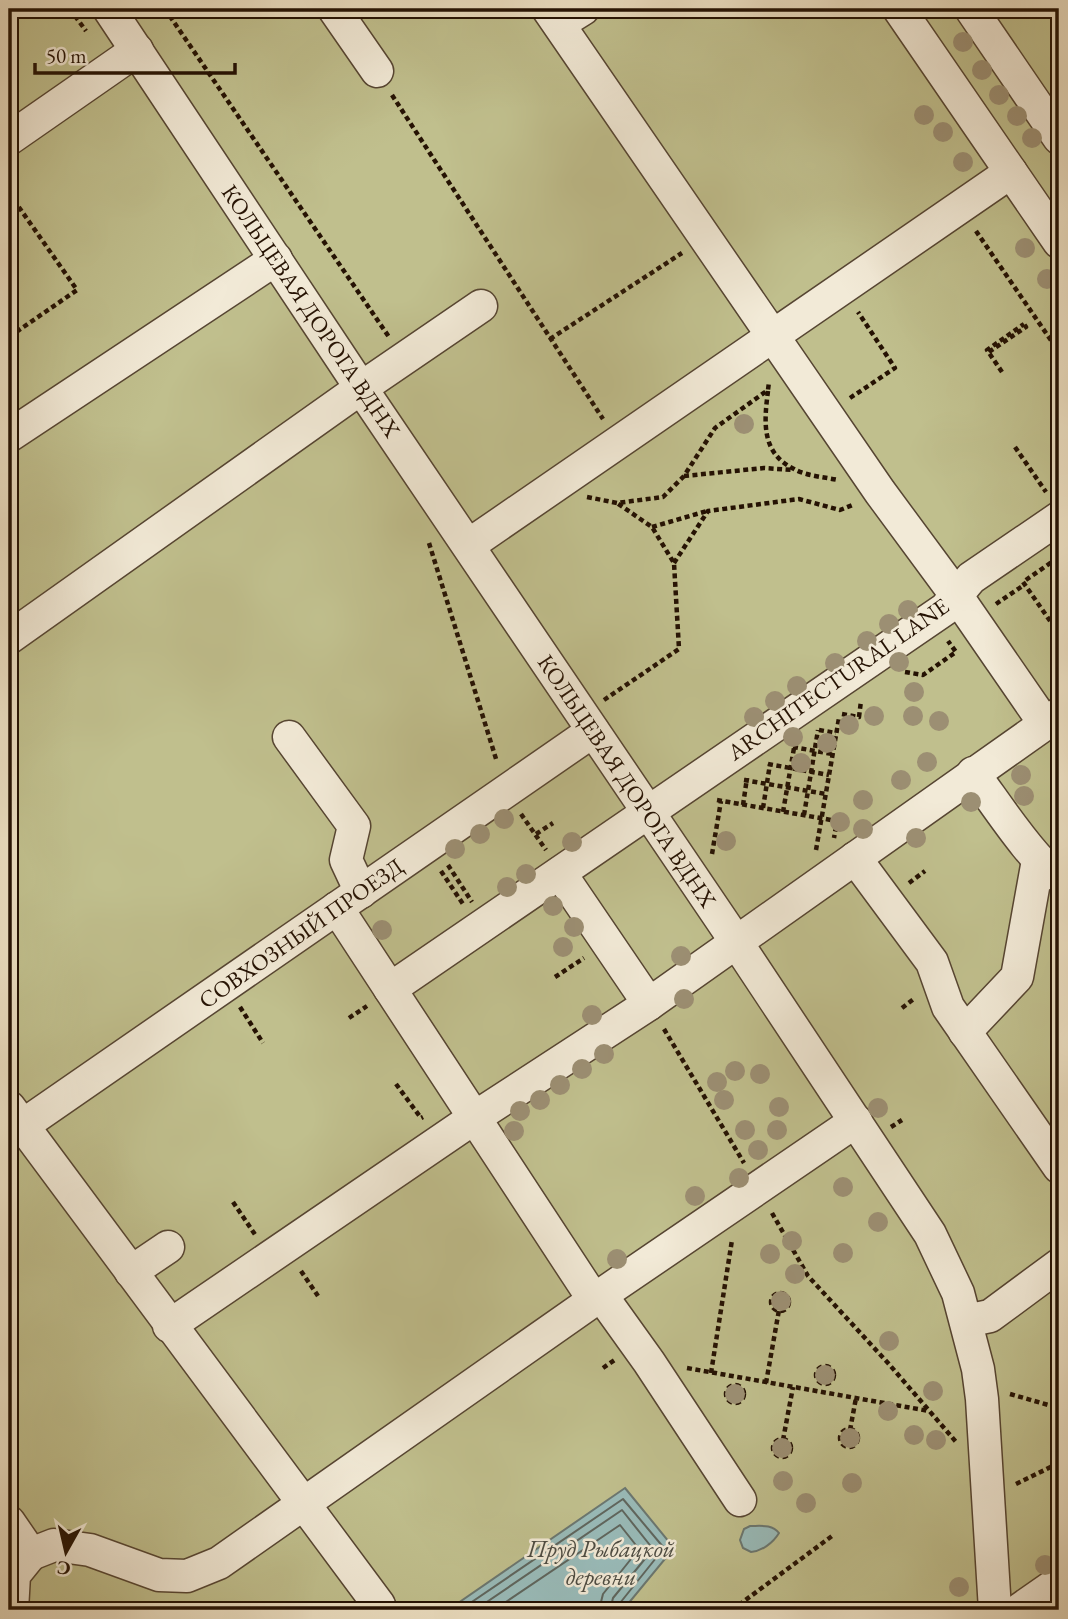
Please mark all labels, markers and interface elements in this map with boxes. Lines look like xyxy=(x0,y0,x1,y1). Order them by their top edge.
scale bar xyxy=(35,32,234,76)
text: 50 m xyxy=(46,42,87,69)
street label: КОЛЬЦЕВАЯ ДОРОГА ВДНХ xyxy=(215,179,407,444)
street label: ARCHITECTURAL LANE xyxy=(720,591,955,768)
street label: КОЛЬЦЕВАЯ ДОРОГА ВДНХ xyxy=(531,649,723,914)
street label: СОВХОЗНЫЙ ПРОЕЗД xyxy=(193,851,409,1015)
north arrow xyxy=(32,1518,102,1588)
water label: Пруд Рыбацкой деревни xyxy=(526,1533,675,1592)
text: С xyxy=(55,1555,72,1582)

